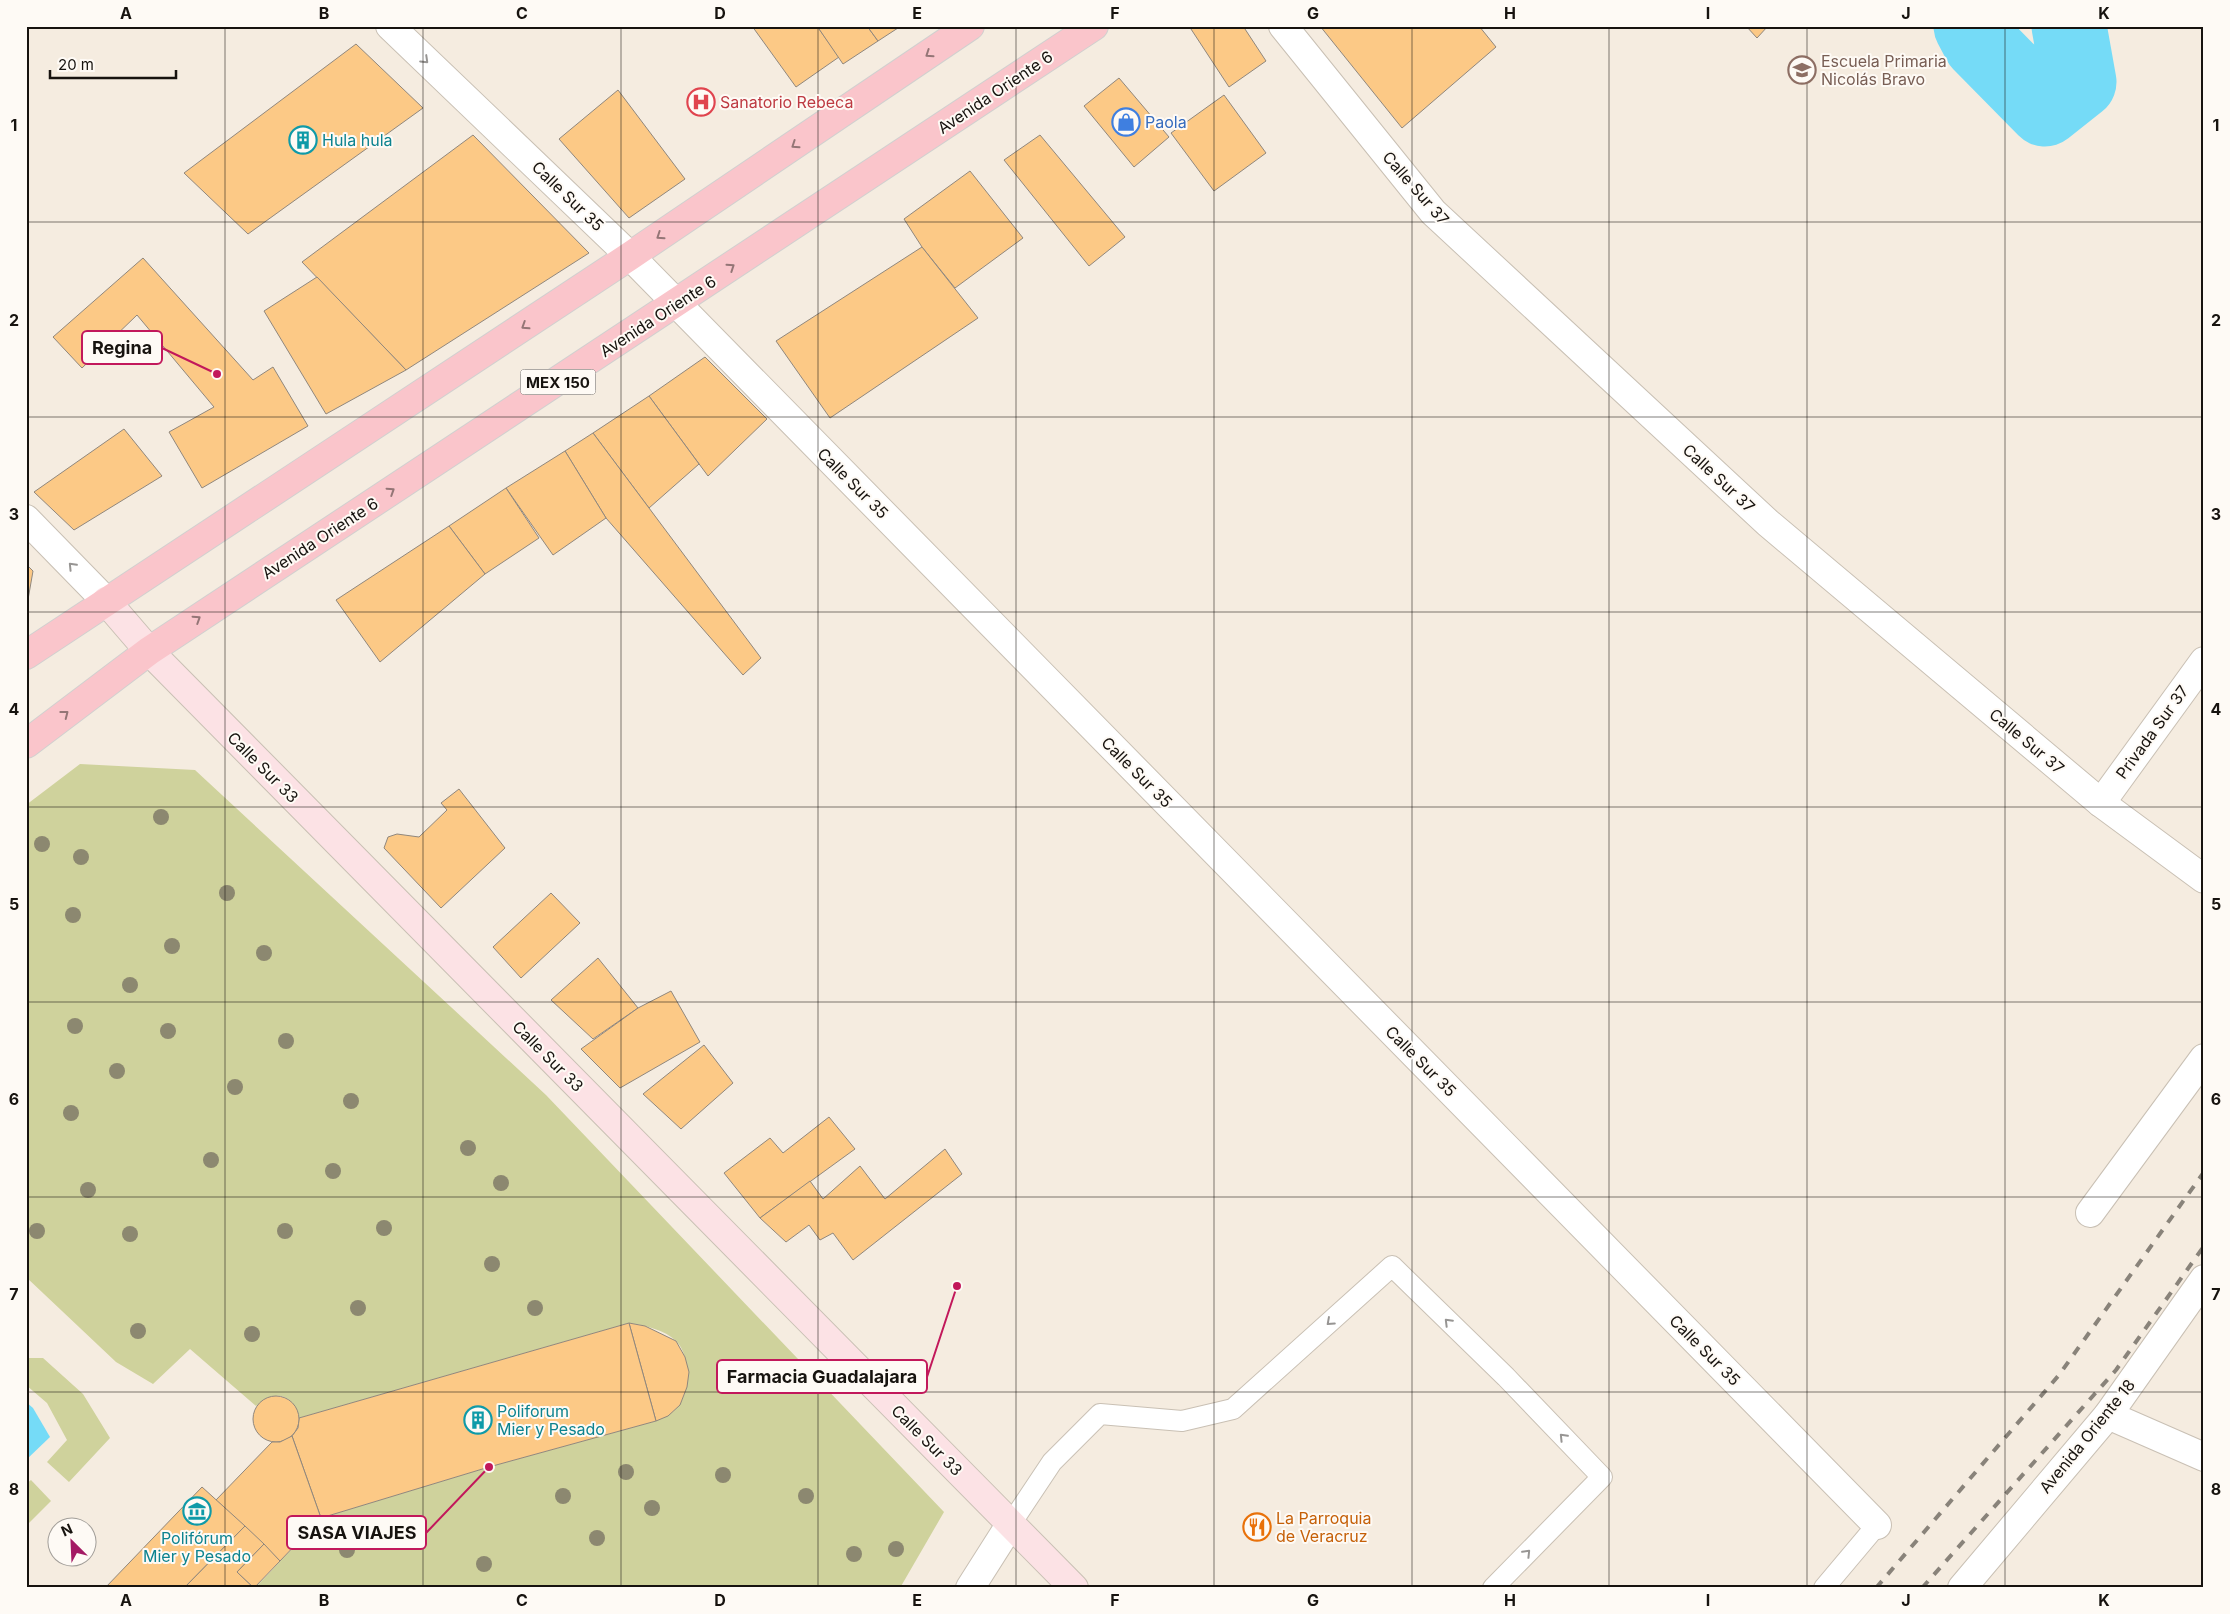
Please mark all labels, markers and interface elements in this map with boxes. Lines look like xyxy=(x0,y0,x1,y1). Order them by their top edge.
text: A xyxy=(120,3,132,23)
text: B xyxy=(319,3,329,23)
text: C xyxy=(516,3,528,23)
text: D xyxy=(714,3,726,23)
text: E xyxy=(912,3,922,23)
text: F xyxy=(1110,3,1120,23)
text: G xyxy=(1307,3,1319,23)
text: H xyxy=(1504,3,1516,23)
text: I xyxy=(1706,3,1710,23)
text: J xyxy=(1901,3,1911,23)
text: K xyxy=(2098,3,2110,23)
street label: Avenida Oriente 6 xyxy=(934,46,1056,138)
scale bar xyxy=(50,48,176,80)
one-way arrow xyxy=(926,48,935,57)
place label: Escuela Primaria Nicolás Bravo xyxy=(1821,51,1947,89)
one-way arrow xyxy=(420,54,429,63)
text: 20 m xyxy=(58,55,94,74)
school or university icon: Escuela Primaria Nicolás Bravo xyxy=(1787,55,1817,85)
hospital icon: Sanatorio Rebeca xyxy=(686,87,716,117)
place label: Sanatorio Rebeca xyxy=(720,92,853,112)
shop icon: Paola xyxy=(1111,107,1141,137)
place label: Paola xyxy=(1145,112,1187,132)
text: 1 xyxy=(11,115,17,135)
text: 1 xyxy=(2213,115,2219,135)
building icon: Hula hula xyxy=(288,125,318,155)
place label: Hula hula xyxy=(322,130,393,150)
one-way arrow xyxy=(791,139,801,148)
street label: Calle Sur 37 xyxy=(1378,147,1454,229)
street label: Calle Sur 35 xyxy=(528,157,608,235)
one-way arrow xyxy=(657,230,666,239)
one-way arrow xyxy=(726,264,735,274)
street label: Avenida Oriente 6 xyxy=(596,271,720,361)
text: 2 xyxy=(9,310,19,330)
text: 2 xyxy=(2211,310,2221,330)
one-way arrow xyxy=(521,320,531,329)
callout: Regina xyxy=(82,331,162,364)
text: Regina xyxy=(92,337,152,358)
road number: MEX 150 xyxy=(520,370,596,394)
street label: Calle Sur 37 xyxy=(1679,440,1759,516)
street label: Calle Sur 35 xyxy=(813,443,893,523)
one-way arrow xyxy=(386,488,395,498)
street label: Avenida Oriente 6 xyxy=(258,493,382,583)
text: 3 xyxy=(9,504,19,524)
text: 3 xyxy=(2211,504,2221,524)
one-way arrow xyxy=(69,563,78,572)
one-way arrow xyxy=(191,616,201,625)
street label: Privada Sur 37 xyxy=(2111,681,2193,783)
text: 4 xyxy=(9,699,20,719)
text: 4 xyxy=(2211,699,2222,719)
street label: Calle Sur 37 xyxy=(1986,704,2068,778)
one-way arrow xyxy=(59,711,69,720)
street label: Calle Sur 33 xyxy=(223,727,303,807)
street label: Calle Sur 35 xyxy=(1097,732,1177,812)
text: 5 xyxy=(9,894,19,914)
text: 5 xyxy=(2211,894,2221,914)
street label: Calle Sur 33 xyxy=(508,1016,588,1096)
street label: Calle Sur 35 xyxy=(1381,1021,1461,1101)
text: 6 xyxy=(9,1089,19,1109)
text: 6 xyxy=(2211,1089,2221,1109)
text: 7 xyxy=(9,1284,19,1304)
text: 7 xyxy=(2211,1284,2221,1304)
street label: Calle Sur 35 xyxy=(1665,1310,1745,1390)
one-way arrow xyxy=(1326,1316,1335,1325)
one-way arrow xyxy=(1445,1319,1454,1328)
callout: Farmacia Guadalajara xyxy=(717,1360,927,1393)
text: Farmacia Guadalajara xyxy=(727,1366,917,1387)
street label: Avenida Oriente 18 xyxy=(2035,1375,2139,1497)
street label: Calle Sur 33 xyxy=(887,1400,967,1480)
place label: Poliforum Mier y Pesado xyxy=(497,1401,605,1439)
building icon: Poliforum Mier y Pesado xyxy=(463,1405,493,1435)
one-way arrow xyxy=(1560,1433,1569,1442)
text: 8 xyxy=(9,1479,19,1499)
text: 8 xyxy=(2211,1479,2221,1499)
museum icon: Polifórum Mier y Pesado xyxy=(182,1496,212,1526)
place label: La Parroquia de Veracruz xyxy=(1276,1508,1371,1546)
restaurant icon: La Parroquia de Veracruz xyxy=(1242,1512,1272,1542)
north arrow xyxy=(48,1516,98,1566)
callout: SASA VIAJES xyxy=(287,1516,426,1549)
text: N xyxy=(58,1520,75,1540)
text: SASA VIAJES xyxy=(297,1522,417,1543)
place label: Polifórum Mier y Pesado xyxy=(143,1528,251,1566)
one-way arrow xyxy=(1521,1550,1530,1559)
text: A xyxy=(120,1590,132,1610)
text: B xyxy=(319,1590,329,1610)
text: C xyxy=(516,1590,528,1610)
text: D xyxy=(714,1590,726,1610)
text: E xyxy=(912,1590,922,1610)
text: F xyxy=(1110,1590,1120,1610)
text: G xyxy=(1307,1590,1319,1610)
text: H xyxy=(1504,1590,1516,1610)
text: I xyxy=(1706,1590,1710,1610)
text: J xyxy=(1901,1590,1911,1610)
text: K xyxy=(2098,1590,2110,1610)

